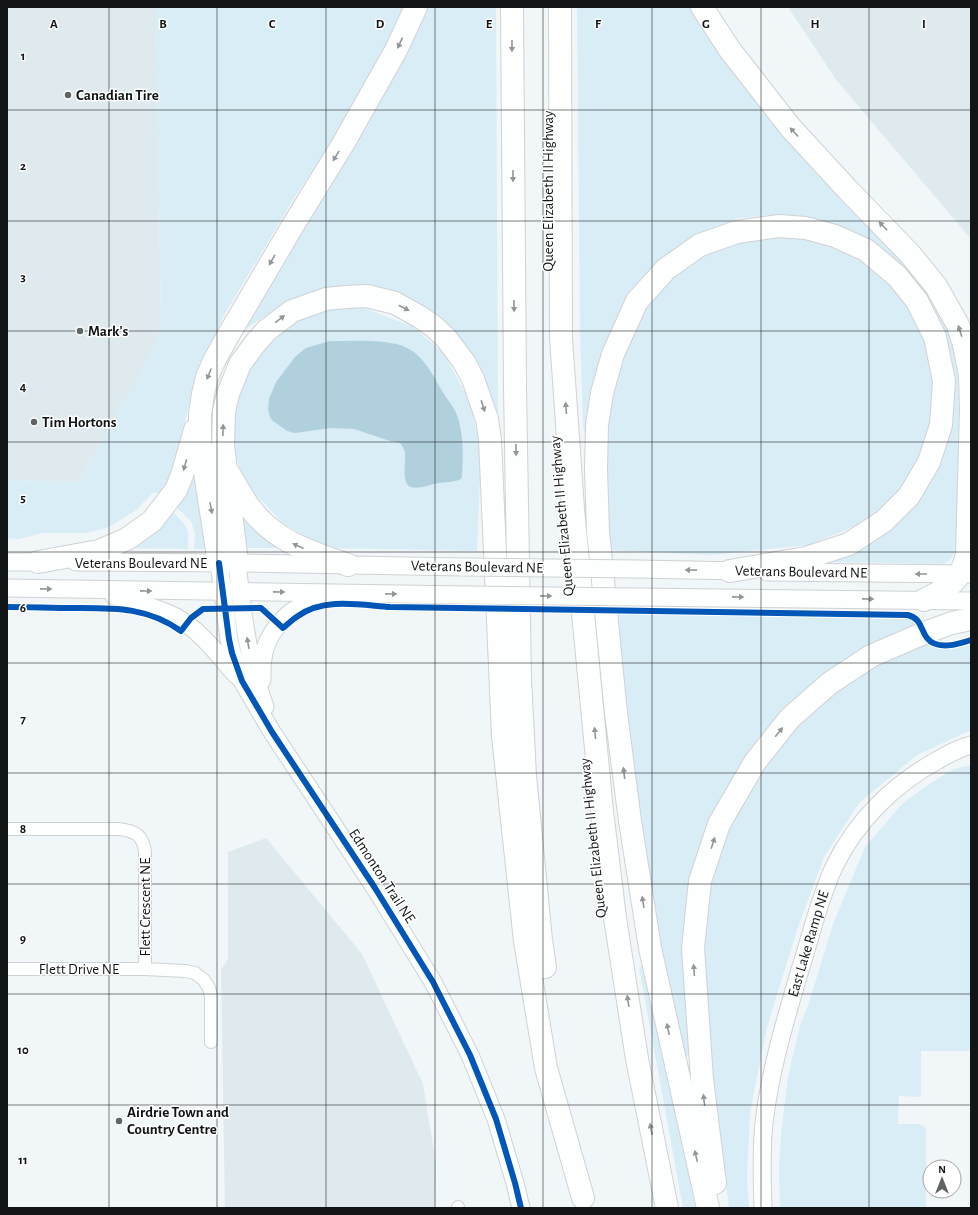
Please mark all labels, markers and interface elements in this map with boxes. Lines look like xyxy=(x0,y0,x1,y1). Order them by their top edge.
text: A xyxy=(50,18,58,31)
text: B xyxy=(159,18,167,31)
text: C xyxy=(269,18,276,31)
text: D xyxy=(376,18,385,31)
text: E xyxy=(486,18,493,31)
text: F xyxy=(595,18,602,31)
text: G xyxy=(702,18,710,31)
text: H xyxy=(810,18,820,31)
text: I xyxy=(922,18,926,31)
one-way arrow xyxy=(396,37,402,49)
one-way arrow xyxy=(509,40,515,53)
text: 1 xyxy=(21,50,25,63)
place label: Canadian Tire xyxy=(76,88,159,103)
marker: Canadian Tire xyxy=(63,90,73,100)
street label: Queen Elizabeth II Highway xyxy=(541,110,556,271)
one-way arrow xyxy=(790,127,799,137)
one-way arrow xyxy=(332,150,339,162)
text: 2 xyxy=(20,160,26,173)
one-way arrow xyxy=(510,170,516,183)
one-way arrow xyxy=(878,221,888,231)
one-way arrow xyxy=(269,254,276,266)
text: 3 xyxy=(20,271,26,284)
one-way arrow xyxy=(511,300,517,313)
one-way arrow xyxy=(398,305,409,311)
one-way arrow xyxy=(275,315,286,323)
place label: Mark's xyxy=(88,324,128,339)
one-way arrow xyxy=(957,324,963,336)
marker: Mark's xyxy=(75,326,85,336)
one-way arrow xyxy=(206,368,212,379)
text: 4 xyxy=(20,381,27,394)
one-way arrow xyxy=(480,400,486,412)
one-way arrow xyxy=(562,402,569,414)
place label: Tim Hortons xyxy=(42,415,117,430)
marker: Tim Hortons xyxy=(29,417,39,427)
one-way arrow xyxy=(220,424,227,436)
street label: Queen Elizabeth II Highway xyxy=(547,435,576,597)
one-way arrow xyxy=(513,444,519,457)
one-way arrow xyxy=(182,459,188,471)
text: 5 xyxy=(20,492,26,505)
one-way arrow xyxy=(208,502,214,514)
one-way arrow xyxy=(293,543,304,549)
street label: Veterans Boulevard NE xyxy=(75,556,207,571)
street label: Veterans Boulevard NE xyxy=(411,558,543,576)
street label: Veterans Boulevard NE xyxy=(735,563,867,581)
one-way arrow xyxy=(684,567,697,573)
one-way arrow xyxy=(914,571,927,577)
one-way arrow xyxy=(40,586,53,592)
one-way arrow xyxy=(140,587,152,594)
one-way arrow xyxy=(273,589,286,595)
one-way arrow xyxy=(385,591,398,597)
one-way arrow xyxy=(540,593,553,599)
one-way arrow xyxy=(732,594,744,601)
one-way arrow xyxy=(862,596,874,603)
text: 6 xyxy=(20,602,26,615)
one-way arrow xyxy=(245,637,251,649)
text: 7 xyxy=(20,713,26,726)
one-way arrow xyxy=(775,726,783,737)
one-way arrow xyxy=(591,727,598,739)
street label: Queen Elizabeth II Highway xyxy=(577,757,609,919)
one-way arrow xyxy=(621,767,627,779)
text: 8 xyxy=(20,823,26,836)
street label: Edmonton Trail NE xyxy=(346,826,418,926)
one-way arrow xyxy=(710,836,716,848)
street label: Flett Crescent NE xyxy=(138,857,153,957)
street label: East Lake Ramp NE xyxy=(785,888,831,999)
one-way arrow xyxy=(640,896,646,908)
text: 9 xyxy=(20,933,26,946)
street label: Flett Drive NE xyxy=(39,962,119,977)
one-way arrow xyxy=(691,964,698,976)
one-way arrow xyxy=(625,995,631,1007)
one-way arrow xyxy=(664,1023,670,1036)
text: 10 xyxy=(17,1044,29,1057)
one-way arrow xyxy=(701,1094,708,1106)
place label: Airdrie Town and Country Centre xyxy=(127,1105,229,1137)
marker: Airdrie Town and Country Centre xyxy=(114,1116,124,1126)
one-way arrow xyxy=(647,1122,653,1135)
one-way arrow xyxy=(693,1150,699,1162)
text: 11 xyxy=(18,1154,28,1167)
north arrow xyxy=(922,1159,962,1199)
text: N xyxy=(938,1164,946,1175)

